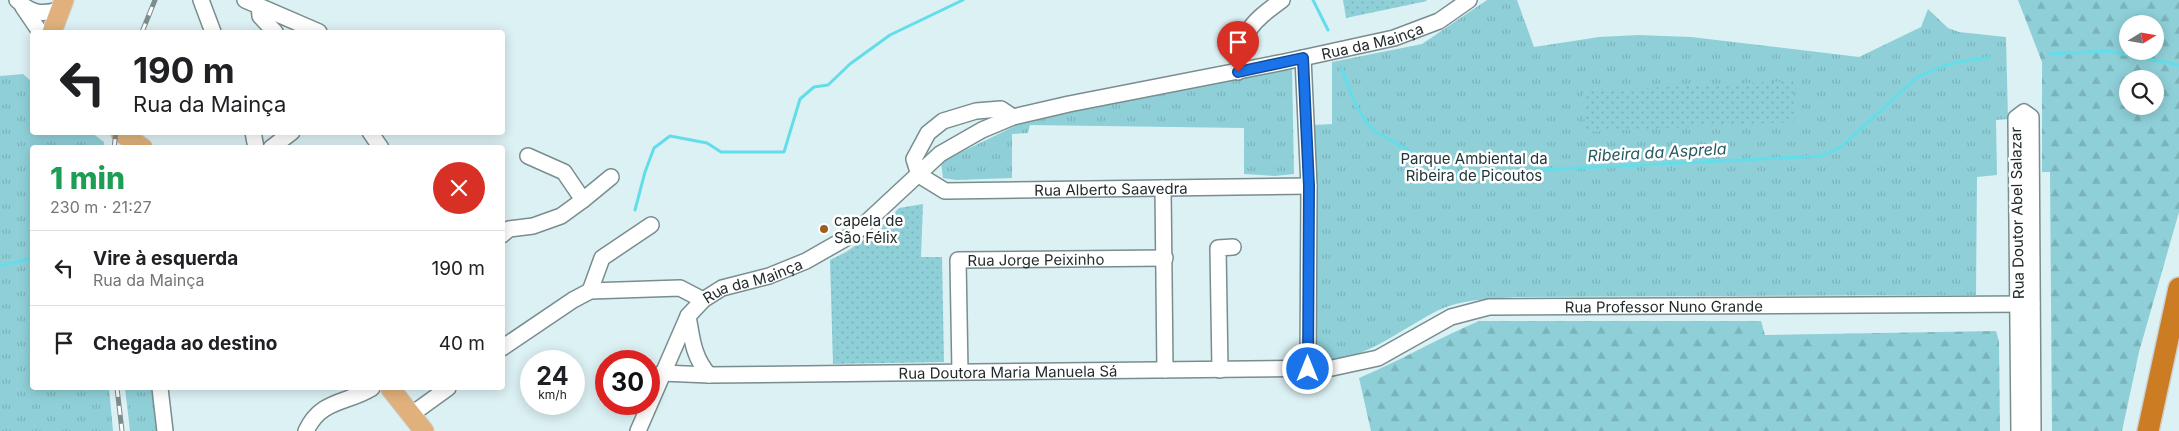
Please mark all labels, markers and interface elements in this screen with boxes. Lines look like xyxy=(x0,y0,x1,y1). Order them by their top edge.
north arrow xyxy=(2119,15,2164,60)
map controls xyxy=(2119,15,2164,115)
street label: Rua da Mainça xyxy=(1319,18,1426,63)
pin xyxy=(1217,21,1259,72)
icon: arrive xyxy=(1224,28,1252,56)
text: 190 m xyxy=(133,49,235,91)
icon: left xyxy=(50,50,115,115)
button: search xyxy=(2119,70,2164,115)
text: Rua da Mainça xyxy=(133,91,286,117)
street label: Rua Doutor Abel Salazar xyxy=(2006,126,2028,299)
water label: Ribeira da Asprela xyxy=(1587,138,1727,166)
park label: Parque Ambiental da Ribeira de Picoutos xyxy=(1400,149,1548,185)
text: 1 min xyxy=(50,160,125,196)
button: close xyxy=(433,162,485,214)
street label: Rua Alberto Saavedra xyxy=(1034,178,1188,199)
text: 230 m · 21:27 xyxy=(50,197,152,217)
place label: capela de São Félix xyxy=(834,211,903,247)
marker: capela de São Félix xyxy=(818,223,830,235)
text: Vire à esquerda xyxy=(93,247,238,270)
street label: Rua Jorge Peixinho xyxy=(967,249,1104,269)
icon: left xyxy=(50,254,78,282)
street label: Rua da Mainça xyxy=(699,254,805,307)
text: 190 m xyxy=(432,257,485,280)
text: Rua da Mainça xyxy=(93,270,205,290)
street label: Rua Professor Nuno Grande xyxy=(1565,296,1763,316)
icon: arrive xyxy=(50,329,78,357)
text: Chegada ao destino xyxy=(93,332,277,355)
text: 40 m xyxy=(439,332,485,355)
position arrow xyxy=(1281,342,1333,394)
speed limit sign: 30 xyxy=(595,350,660,415)
text: 24 xyxy=(536,361,569,391)
street label: Rua Doutora Maria Manuela Sá xyxy=(898,361,1118,382)
text: km/h xyxy=(538,387,567,402)

